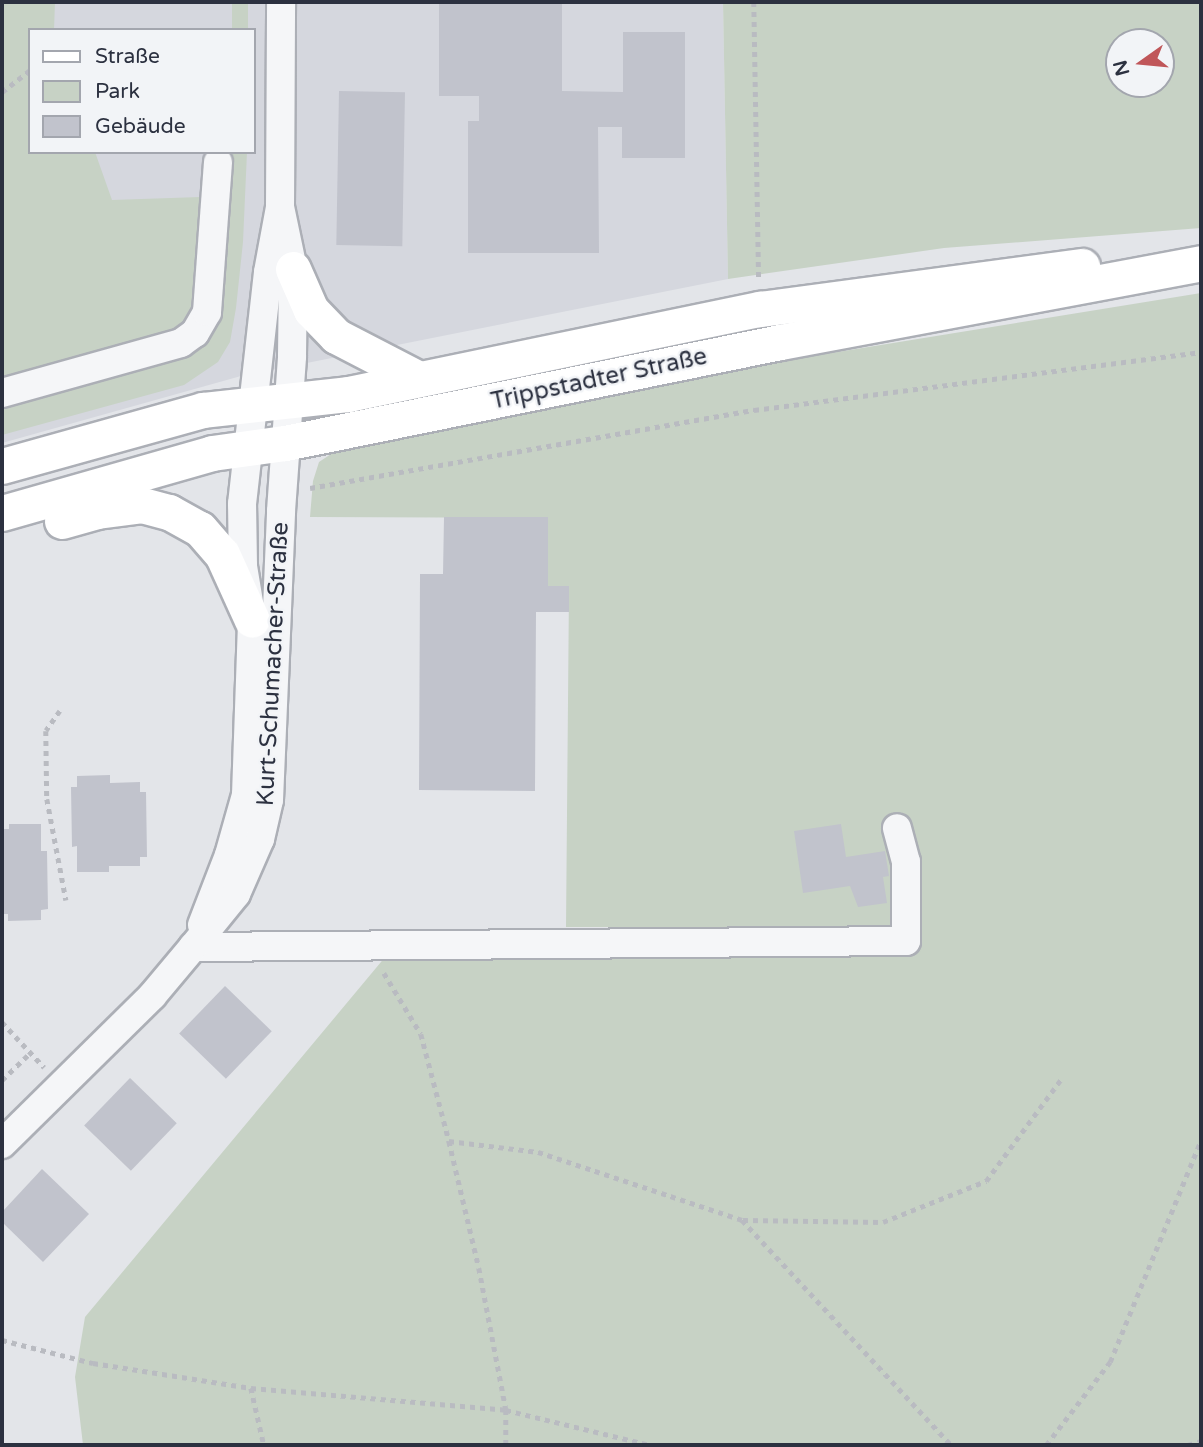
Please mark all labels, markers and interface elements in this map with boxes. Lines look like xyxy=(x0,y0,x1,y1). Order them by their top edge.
legend xyxy=(28,28,256,154)
north arrow xyxy=(1105,28,1175,98)
text: Straße xyxy=(95,44,160,69)
text: N xyxy=(1109,58,1134,78)
text: Park xyxy=(95,79,140,104)
text: Gebäude xyxy=(95,114,186,139)
street label: Trippstadter Straße xyxy=(488,342,710,416)
street label: Kurt-Schumacher-Straße xyxy=(251,521,295,807)

